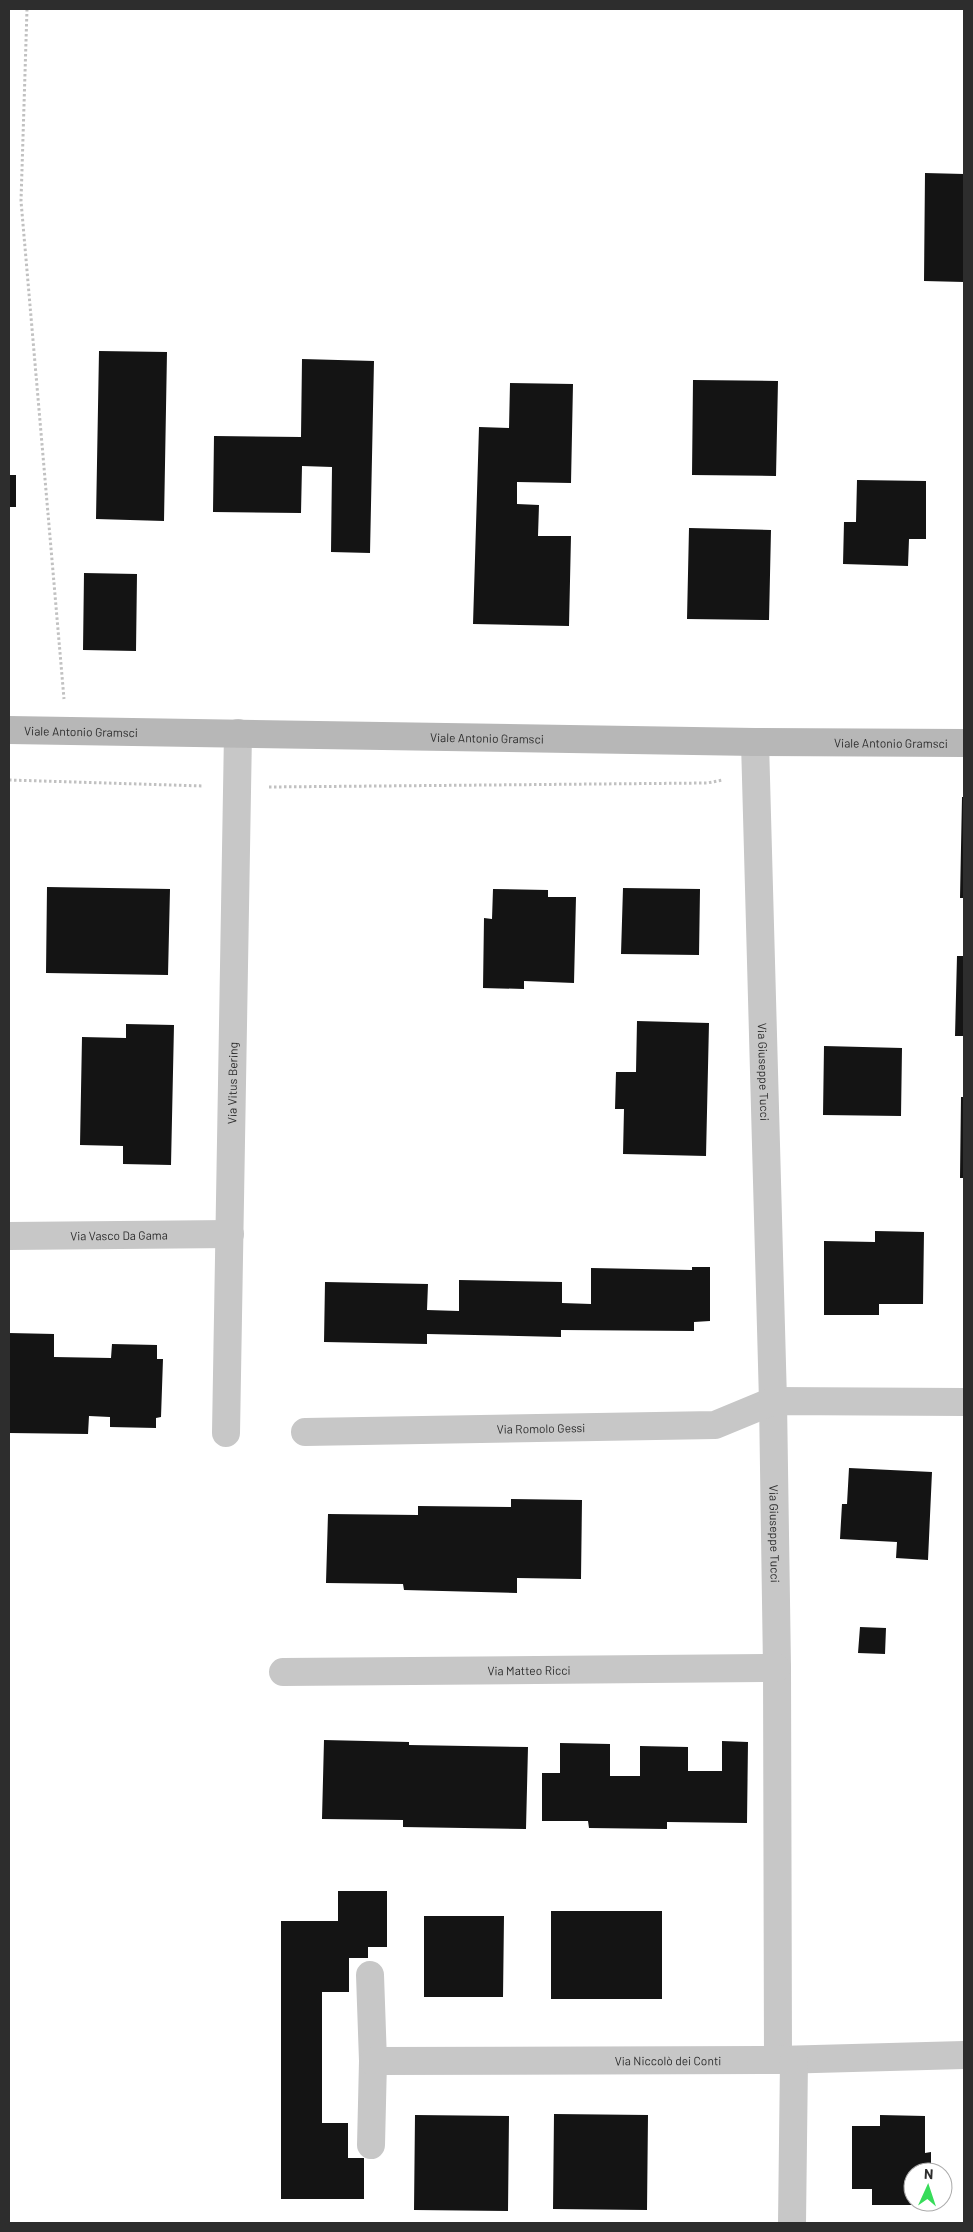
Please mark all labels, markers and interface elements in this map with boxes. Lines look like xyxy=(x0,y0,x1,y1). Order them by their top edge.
street label: Viale Antonio Gramsci xyxy=(24,723,138,739)
street label: Viale Antonio Gramsci xyxy=(430,730,544,746)
street label: Viale Antonio Gramsci xyxy=(834,735,948,750)
street label: Via Giuseppe Tucci xyxy=(756,1023,772,1121)
street label: Via Vitus Bering xyxy=(224,1042,240,1124)
street label: Via Vasco Da Gama xyxy=(70,1228,168,1242)
street label: Via Romolo Gessi xyxy=(496,1420,585,1436)
street label: Via Giuseppe Tucci xyxy=(767,1485,783,1583)
street label: Via Matteo Ricci xyxy=(487,1663,571,1677)
street label: Via Niccolò dei Conti xyxy=(615,2053,721,2067)
north arrow xyxy=(903,2162,953,2212)
text: N xyxy=(924,2165,934,2182)

